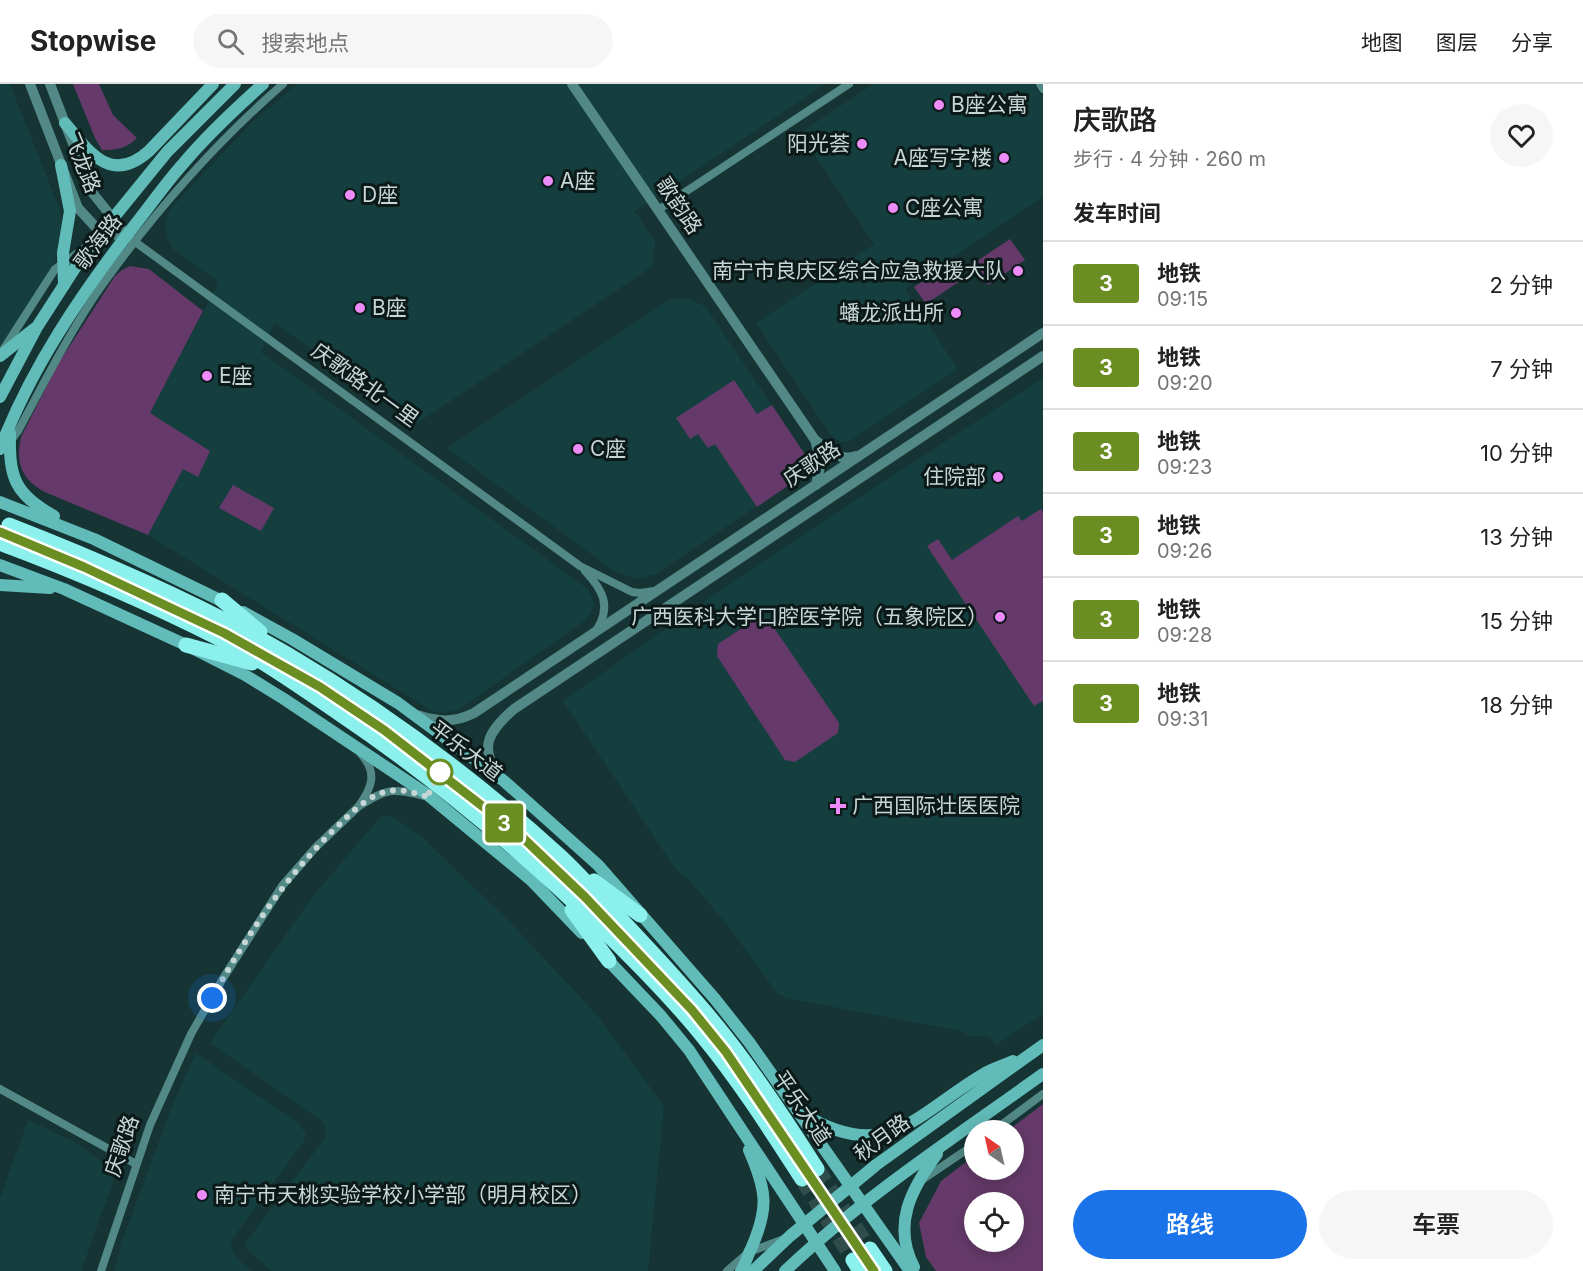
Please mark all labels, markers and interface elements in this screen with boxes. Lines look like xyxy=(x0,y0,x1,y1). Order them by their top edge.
search box xyxy=(193,14,613,68)
text: Stopwise xyxy=(30,24,157,58)
icon: search xyxy=(214,25,247,58)
text: 搜索地点 xyxy=(262,30,350,56)
text: 地图 xyxy=(1361,30,1403,55)
text: 图层 xyxy=(1436,30,1478,55)
text: 分享 xyxy=(1511,30,1553,55)
place label: B座公寓 xyxy=(951,92,1028,117)
marker: B座公寓 xyxy=(932,98,946,112)
text: 庆歌路 xyxy=(1073,103,1157,137)
button: heart xyxy=(1490,104,1553,167)
street label: 飞龙路 xyxy=(59,129,106,197)
place label: 阳光荟 xyxy=(787,131,850,156)
marker: 阳光荟 xyxy=(855,137,869,151)
place label: A座写字楼 xyxy=(894,145,992,170)
text: 步行 · 4 分钟 · 260 m xyxy=(1073,147,1266,171)
marker: A座写字楼 xyxy=(997,151,1011,165)
place label: A座 xyxy=(560,168,596,193)
street label: 歌韵路 xyxy=(651,173,707,239)
marker: A座 xyxy=(541,174,555,188)
place label: D座 xyxy=(362,182,398,207)
marker: D座 xyxy=(343,188,357,202)
place label: C座公寓 xyxy=(905,195,983,220)
text: 发车时间 xyxy=(1073,200,1161,226)
marker: C座公寓 xyxy=(886,201,900,215)
street label: 歌海路 xyxy=(69,209,127,274)
place label: 南宁市良庆区综合应急救援大队 xyxy=(712,258,1006,283)
text: 地铁 xyxy=(1157,260,1201,286)
marker: 南宁市良庆区综合应急救援大队 xyxy=(1011,264,1025,278)
text: 3 xyxy=(1099,271,1113,296)
text: 2 分钟 xyxy=(1489,272,1553,298)
text: 09:15 xyxy=(1157,287,1208,311)
place label: B座 xyxy=(372,295,407,320)
place label: 蟠龙派出所 xyxy=(839,300,944,325)
marker: B座 xyxy=(353,301,367,315)
marker: 蟠龙派出所 xyxy=(949,306,963,320)
street label: 庆歌路北一里 xyxy=(307,337,424,432)
text: 地铁 xyxy=(1157,344,1201,370)
text: 3 xyxy=(1099,355,1113,380)
text: 7 分钟 xyxy=(1490,356,1553,382)
place label: E座 xyxy=(219,363,253,388)
marker: E座 xyxy=(200,369,214,383)
text: 09:20 xyxy=(1157,371,1213,395)
text: 地铁 xyxy=(1157,428,1201,454)
place label: C座 xyxy=(590,436,626,461)
street label: 庆歌路 xyxy=(779,436,845,492)
text: 3 xyxy=(1099,439,1113,464)
text: 10 分钟 xyxy=(1480,440,1553,466)
marker: C座 xyxy=(571,442,585,456)
text: 09:23 xyxy=(1157,455,1212,479)
place label: 住院部 xyxy=(923,464,986,489)
marker: 住院部 xyxy=(991,470,1005,484)
text: 地铁 xyxy=(1157,512,1201,538)
text: 3 xyxy=(1099,523,1113,548)
text: 13 分钟 xyxy=(1480,524,1553,550)
text: 09:26 xyxy=(1157,539,1212,563)
text: 地铁 xyxy=(1157,596,1201,622)
place label: 广西医科大学口腔医学院（五象院区） xyxy=(631,604,988,629)
text: 3 xyxy=(1099,607,1113,632)
text: 15 分钟 xyxy=(1480,608,1553,634)
marker: 广西医科大学口腔医学院（五象院区） xyxy=(993,610,1007,624)
text: 09:28 xyxy=(1157,623,1212,647)
text: 地铁 xyxy=(1157,680,1201,706)
text: 3 xyxy=(1099,691,1113,716)
text: 18 分钟 xyxy=(1480,692,1553,718)
text: 09:31 xyxy=(1157,707,1208,731)
street label: 平乐大道 xyxy=(425,715,507,786)
unlabelled marker xyxy=(427,759,453,785)
place label: 广西国际壮医医院 xyxy=(852,793,1020,818)
marker: 广西国际壮医医院 xyxy=(829,797,847,815)
line badge: 3 xyxy=(484,804,524,842)
text: 3 xyxy=(497,811,511,836)
your location xyxy=(197,983,227,1013)
street label: 平乐大道 xyxy=(769,1066,836,1150)
street label: 秋月路 xyxy=(849,1109,915,1166)
street label: 庆歌路 xyxy=(99,1112,144,1180)
north arrow xyxy=(964,1120,1024,1180)
map controls xyxy=(964,1120,1024,1252)
place label: 南宁市天桃实验学校小学部（明月校区） xyxy=(214,1182,592,1207)
marker: 南宁市天桃实验学校小学部（明月校区） xyxy=(195,1188,209,1202)
button: 路线 xyxy=(1073,1190,1307,1259)
button: 车票 xyxy=(1319,1190,1553,1259)
button: locate xyxy=(964,1192,1024,1252)

